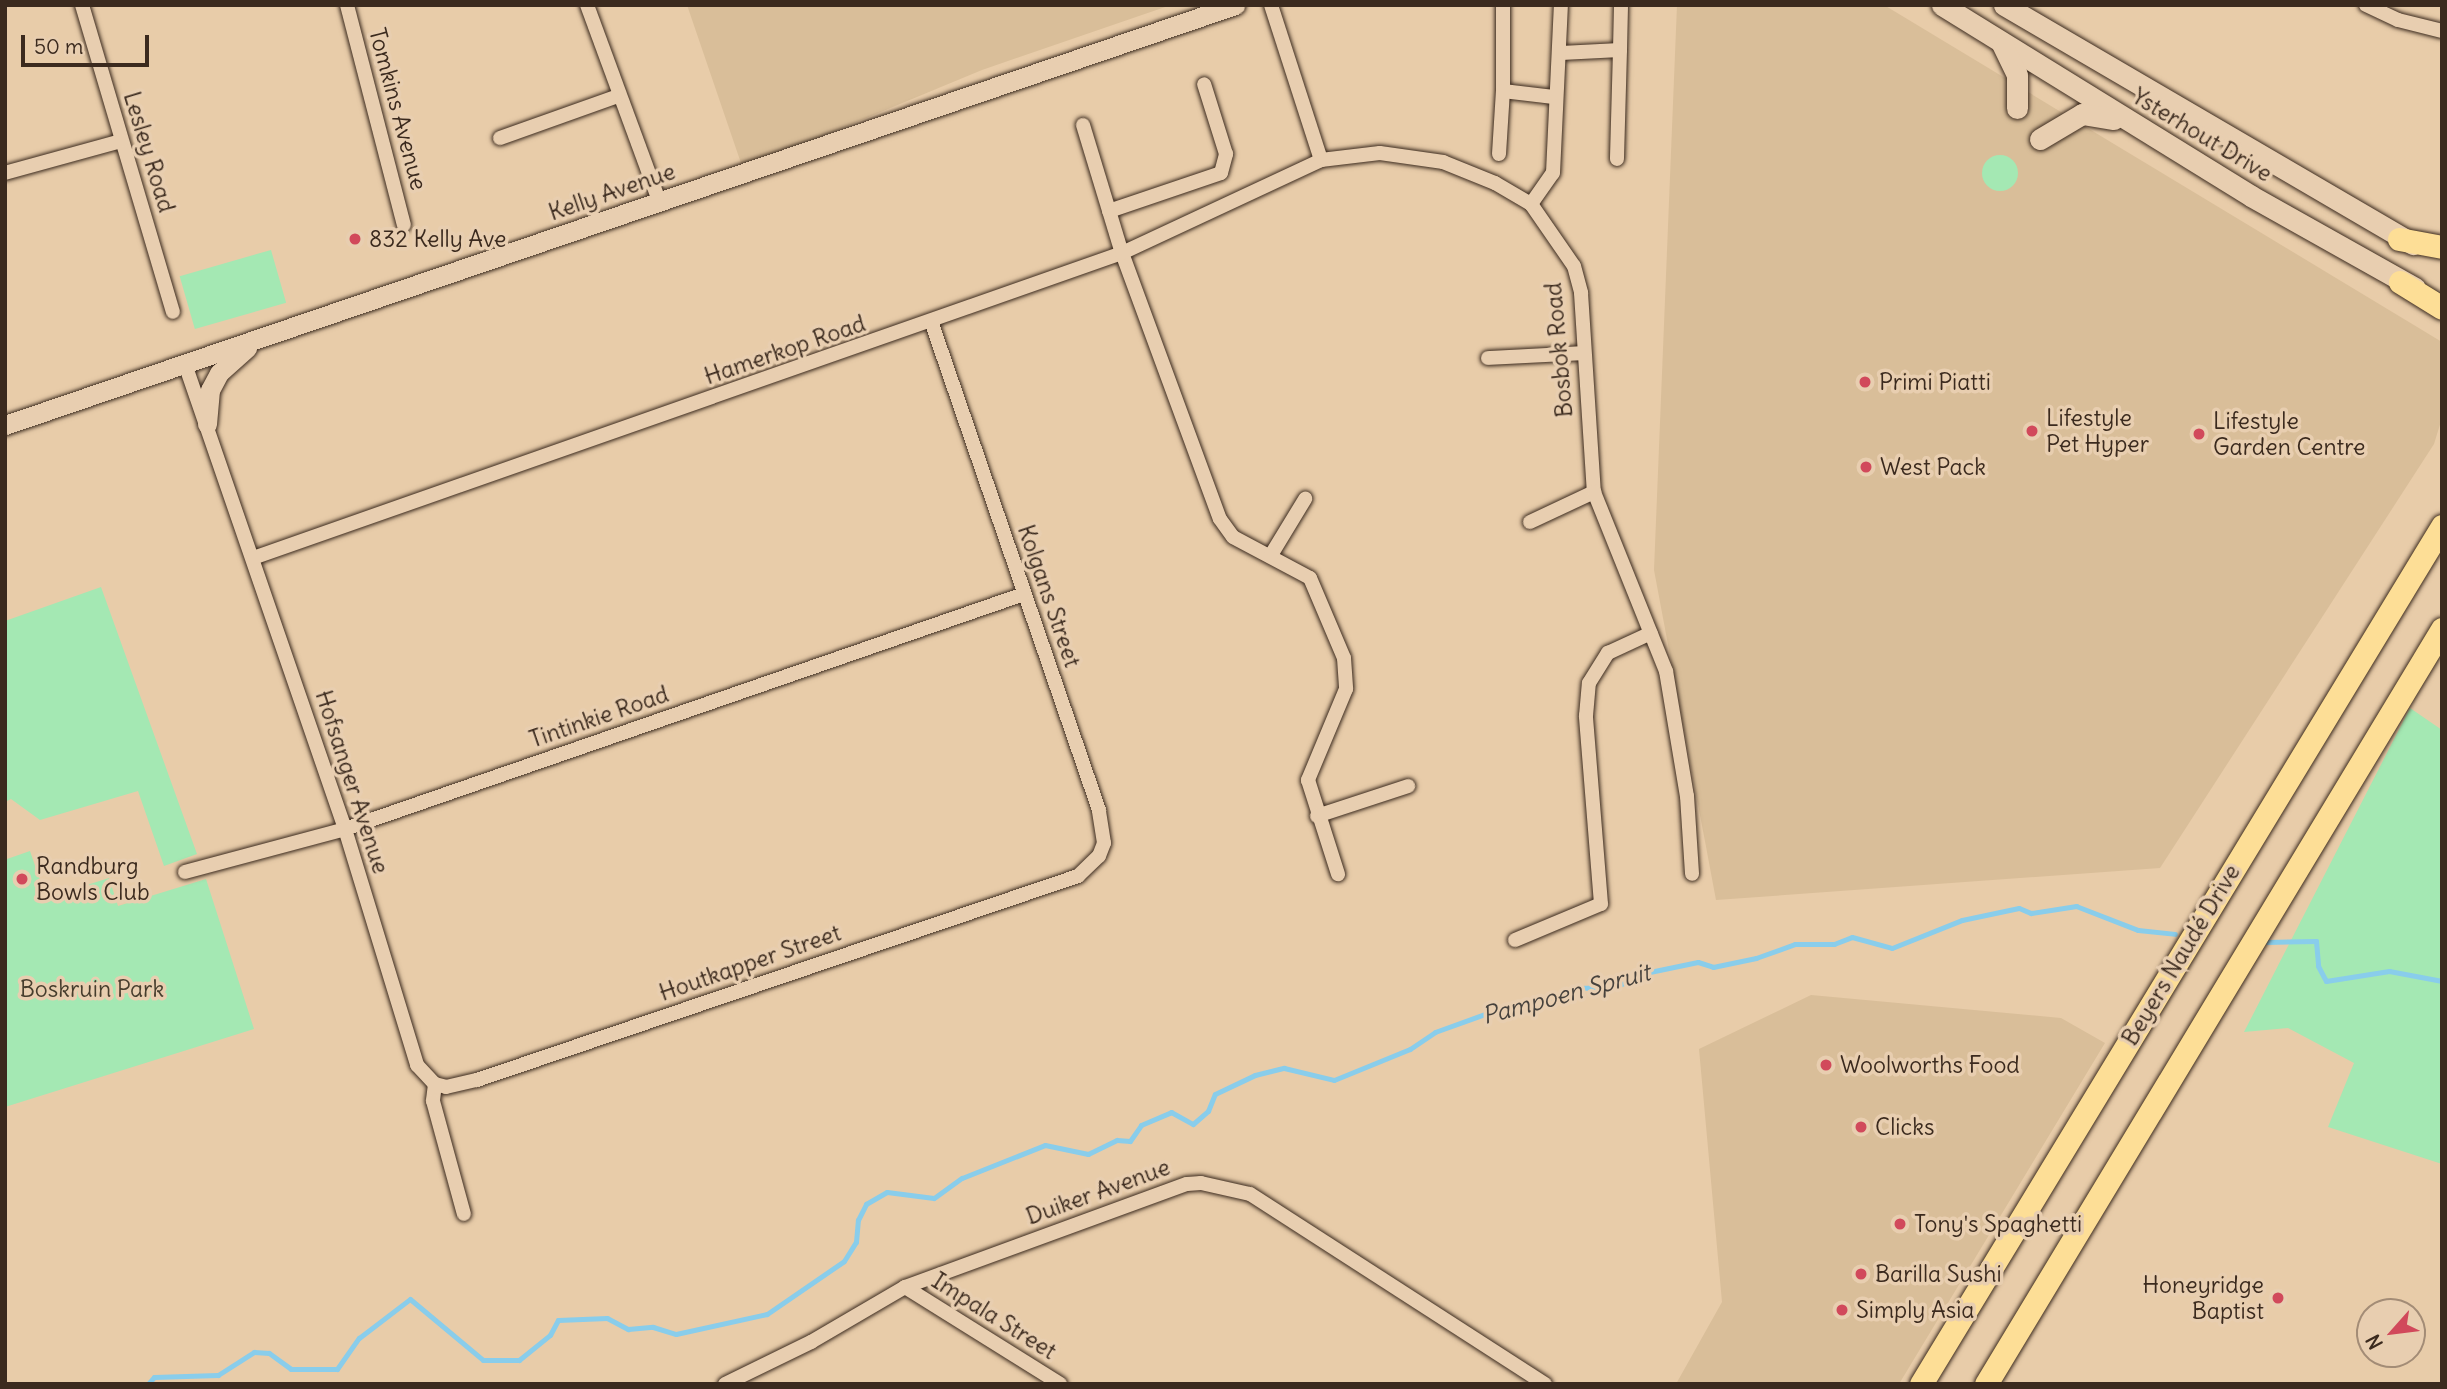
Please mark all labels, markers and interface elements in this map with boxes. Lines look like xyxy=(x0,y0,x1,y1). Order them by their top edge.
scale bar xyxy=(24,21,152,65)
street label: Tomkins Avenue xyxy=(363,25,433,193)
text: 50 m xyxy=(34,33,83,60)
street label: Ysterhout Drive xyxy=(2127,82,2277,188)
street label: Lesley Road xyxy=(118,88,180,216)
street label: Kelly Avenue xyxy=(545,157,679,227)
place label: 832 Kelly Ave xyxy=(369,225,506,253)
marker: 832 Kelly Ave xyxy=(347,231,363,247)
street label: Bosbok Road xyxy=(1539,281,1579,419)
street label: Hamerkop Road xyxy=(701,310,869,390)
place label: Primi Piatti xyxy=(1879,368,1991,396)
marker: Primi Piatti xyxy=(1857,374,1873,390)
place label: Lifestyle Pet Hyper xyxy=(2046,404,2149,458)
place label: Lifestyle Garden Centre xyxy=(2213,407,2365,461)
marker: Lifestyle Pet Hyper xyxy=(2024,423,2040,439)
marker: Lifestyle Garden Centre xyxy=(2191,426,2207,442)
place label: West Pack xyxy=(1880,453,1986,481)
marker: West Pack xyxy=(1858,459,1874,475)
street label: Kolgans Street xyxy=(1012,521,1086,671)
street label: Tintinkie Road xyxy=(526,680,672,754)
street label: Hofsanger Avenue xyxy=(309,687,395,877)
place label: Randburg Bowls Club xyxy=(36,852,150,906)
street label: Beyers Naudé Drive xyxy=(2116,860,2246,1050)
marker: Randburg Bowls Club xyxy=(14,871,30,887)
street label: Houtkapper Street xyxy=(656,919,844,1007)
water label: Pampoen Spruit xyxy=(1479,958,1653,1030)
park label: Boskruin Park xyxy=(20,975,164,1003)
place label: Woolworths Food xyxy=(1840,1051,2020,1079)
marker: Woolworths Food xyxy=(1818,1057,1834,1073)
place label: Clicks xyxy=(1875,1113,1934,1141)
marker: Clicks xyxy=(1853,1119,1869,1135)
street label: Duiker Avenue xyxy=(1022,1153,1174,1231)
place label: Tony's Spaghetti xyxy=(1914,1210,2082,1238)
marker: Tony's Spaghetti xyxy=(1892,1216,1908,1232)
place label: Barilla Sushi xyxy=(1875,1260,2002,1288)
marker: Barilla Sushi xyxy=(1853,1266,1869,1282)
street label: Impala Street xyxy=(927,1267,1061,1365)
place label: Honeyridge Baptist xyxy=(2142,1271,2264,1325)
marker: Honeyridge Baptist xyxy=(2270,1290,2286,1306)
place label: Simply Asia xyxy=(1856,1296,1974,1324)
north arrow xyxy=(2356,1298,2426,1368)
marker: Simply Asia xyxy=(1834,1302,1850,1318)
text: N xyxy=(2361,1330,2388,1353)

